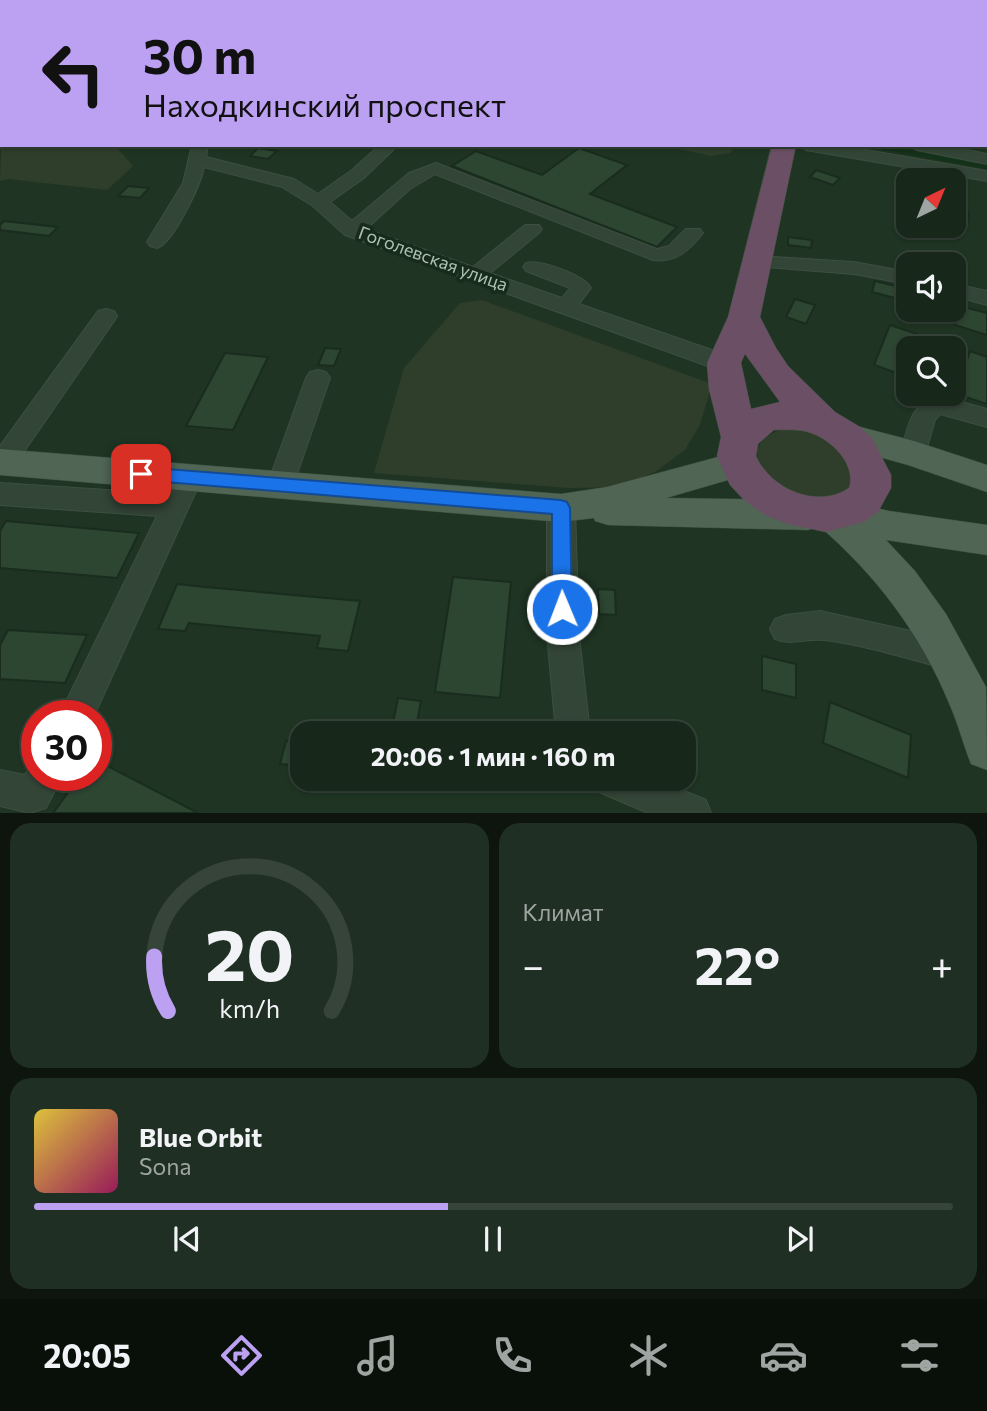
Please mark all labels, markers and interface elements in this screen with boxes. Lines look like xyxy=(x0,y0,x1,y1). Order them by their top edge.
text: 30 m xyxy=(143,24,256,84)
icon: left xyxy=(28,28,119,119)
text: Находкинский проспект xyxy=(143,84,506,124)
north arrow xyxy=(896,168,966,238)
map controls xyxy=(896,168,966,406)
street label: Гоголевская улица xyxy=(356,221,511,295)
button: sound xyxy=(896,252,966,322)
button: search xyxy=(896,336,966,406)
pin xyxy=(111,444,171,504)
icon: arrive xyxy=(122,455,160,493)
position arrow xyxy=(525,572,599,646)
speed limit sign: 30 xyxy=(21,700,112,791)
text: 20:06 · 1 мин · 160 m xyxy=(371,740,615,771)
text: Климат xyxy=(523,898,604,926)
text: 20 xyxy=(205,908,294,997)
text: 22° xyxy=(695,932,780,996)
text: − xyxy=(523,941,544,988)
text: + xyxy=(931,941,953,988)
text: km/h xyxy=(219,993,280,1023)
text: Blue Orbit xyxy=(139,1121,262,1152)
text: Sona xyxy=(139,1152,191,1180)
icon: previous xyxy=(168,1220,206,1258)
icon: pause xyxy=(474,1220,512,1258)
icon: next xyxy=(781,1220,819,1258)
icon: directions xyxy=(217,1331,266,1380)
icon: music xyxy=(353,1331,402,1380)
icon: phone xyxy=(488,1331,537,1380)
icon: climate xyxy=(624,1331,673,1380)
icon: car xyxy=(759,1331,808,1380)
icon: filters xyxy=(895,1331,944,1380)
text: 20:05 xyxy=(43,1335,131,1375)

